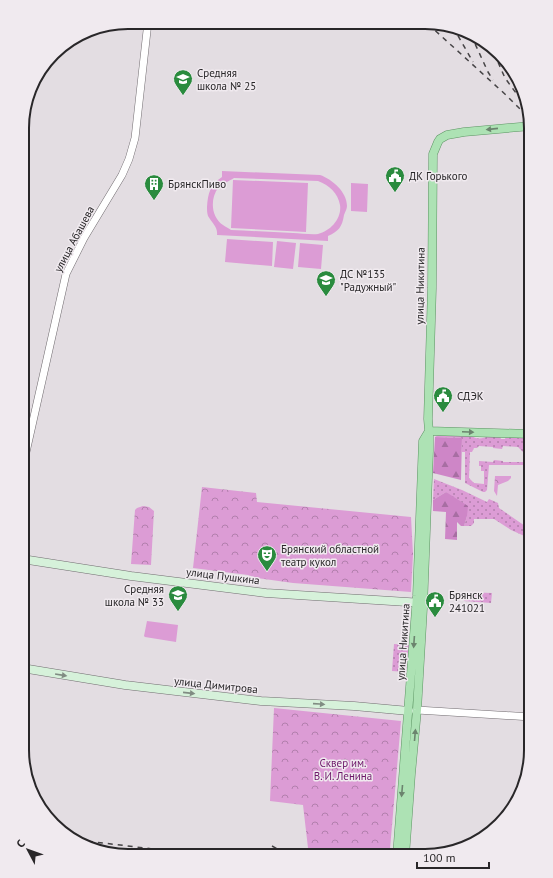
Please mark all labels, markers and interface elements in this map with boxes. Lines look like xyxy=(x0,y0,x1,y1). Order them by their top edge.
place label: Средняя школа № 25 xyxy=(197,66,256,93)
school or university icon: Средняя школа № 25 xyxy=(172,68,194,96)
one-way arrow xyxy=(486,126,498,133)
public building icon: ДК Горького xyxy=(384,165,406,193)
place label: ДК Горького xyxy=(409,169,468,183)
building icon: БрянскПиво xyxy=(143,173,165,201)
place label: БрянскПиво xyxy=(168,177,226,191)
street label: улица Абашева xyxy=(51,203,97,275)
street label: улица Никитина xyxy=(412,247,428,325)
place label: ДС №135 "Радужный" xyxy=(340,267,396,294)
school or university icon: ДС №135 "Радужный" xyxy=(315,269,337,297)
public building icon: СДЭК xyxy=(432,385,454,413)
place label: СДЭК xyxy=(457,389,484,403)
one-way arrow xyxy=(462,428,474,435)
place label: Брянский областной театр кукол xyxy=(281,542,379,569)
theatre icon: Брянский областной театр кукол xyxy=(256,544,278,572)
street label: улица Пушкина xyxy=(185,565,261,587)
place label: Средняя школа № 33 xyxy=(105,582,164,609)
school or university icon: Средняя школа № 33 xyxy=(167,584,189,612)
place label: Брянск 241021 xyxy=(449,588,485,615)
public building icon: Брянск 241021 xyxy=(424,590,446,618)
street label: улица Никитина xyxy=(393,603,413,681)
one-way arrow xyxy=(410,636,417,648)
one-way arrow xyxy=(54,672,67,678)
street label: улица Димитрова xyxy=(173,674,259,696)
one-way arrow xyxy=(183,689,195,696)
one-way arrow xyxy=(313,700,325,707)
one-way arrow xyxy=(411,729,418,741)
park label: Сквер им. В. И. Ленина xyxy=(314,756,372,783)
one-way arrow xyxy=(398,785,405,797)
north arrow xyxy=(8,830,48,870)
text: С xyxy=(13,837,28,850)
scale bar xyxy=(417,844,489,870)
text: 100 m xyxy=(423,850,456,865)

